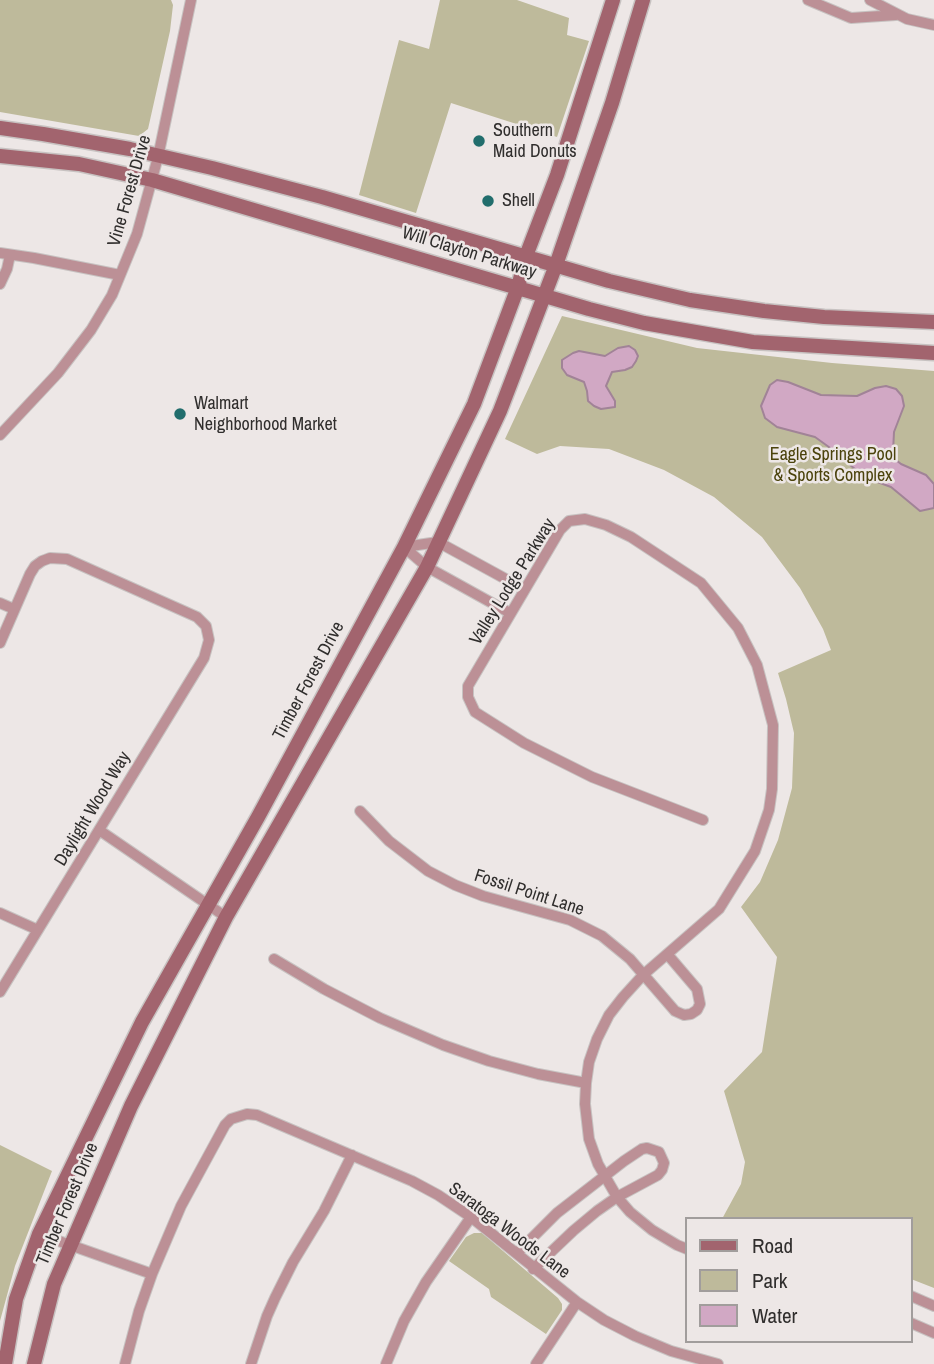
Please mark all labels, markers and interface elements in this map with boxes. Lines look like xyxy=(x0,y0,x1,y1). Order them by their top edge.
place label: Southern Maid Donuts xyxy=(493,120,577,162)
street label: Vine Forest Drive xyxy=(104,133,156,249)
marker: Southern Maid Donuts xyxy=(471,133,487,149)
place label: Shell xyxy=(502,190,535,212)
marker: Shell xyxy=(480,193,496,209)
street label: Will Clayton Parkway xyxy=(399,222,539,284)
place label: Walmart Neighborhood Market xyxy=(194,393,337,436)
marker: Walmart Neighborhood Market xyxy=(172,406,188,422)
park label: Eagle Springs Pool & Sports Complex xyxy=(770,444,896,486)
street label: Valley Lodge Parkway xyxy=(465,515,561,649)
street label: Timber Forest Drive xyxy=(269,618,349,744)
street label: Daylight Wood Way xyxy=(50,748,136,870)
street label: Fossil Point Lane xyxy=(471,865,587,921)
street label: Timber Forest Drive xyxy=(32,1139,104,1269)
street label: Saratoga Woods Lane xyxy=(444,1178,574,1284)
legend xyxy=(685,1217,913,1343)
text: Road xyxy=(752,1231,793,1260)
text: Park xyxy=(752,1266,787,1295)
text: Water xyxy=(752,1301,797,1330)

